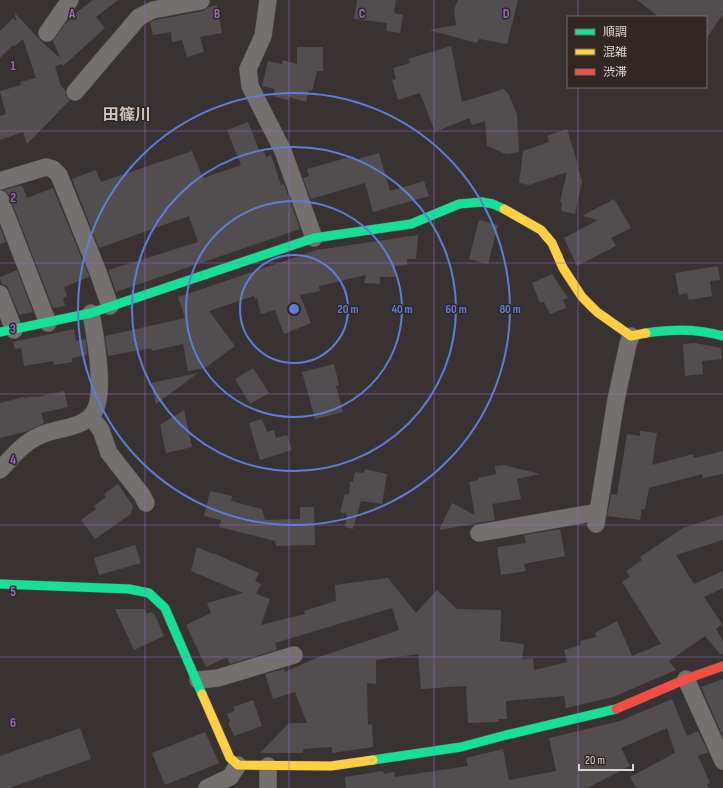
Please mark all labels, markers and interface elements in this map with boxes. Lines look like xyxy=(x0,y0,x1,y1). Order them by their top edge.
text: A xyxy=(68,6,76,22)
text: B xyxy=(214,6,220,22)
text: C xyxy=(359,6,366,22)
text: D xyxy=(503,6,510,22)
legend xyxy=(567,16,707,88)
text: 順調 xyxy=(603,25,627,40)
text: 混雑 xyxy=(603,45,627,60)
text: 1 xyxy=(10,58,16,74)
text: 渋滞 xyxy=(603,65,627,80)
district label: 田篠川 xyxy=(103,106,151,125)
text: 2 xyxy=(10,190,16,206)
centre of rings xyxy=(287,302,301,316)
text: 20 m xyxy=(338,302,358,317)
text: 40 m xyxy=(391,302,413,317)
text: 60 m xyxy=(445,302,467,317)
text: 80 m xyxy=(499,302,521,317)
text: 3 xyxy=(10,321,16,337)
text: 4 xyxy=(10,452,16,468)
text: 5 xyxy=(10,584,16,600)
text: 6 xyxy=(10,715,16,731)
scale bar xyxy=(579,746,633,772)
text: 20 m xyxy=(585,753,605,768)

